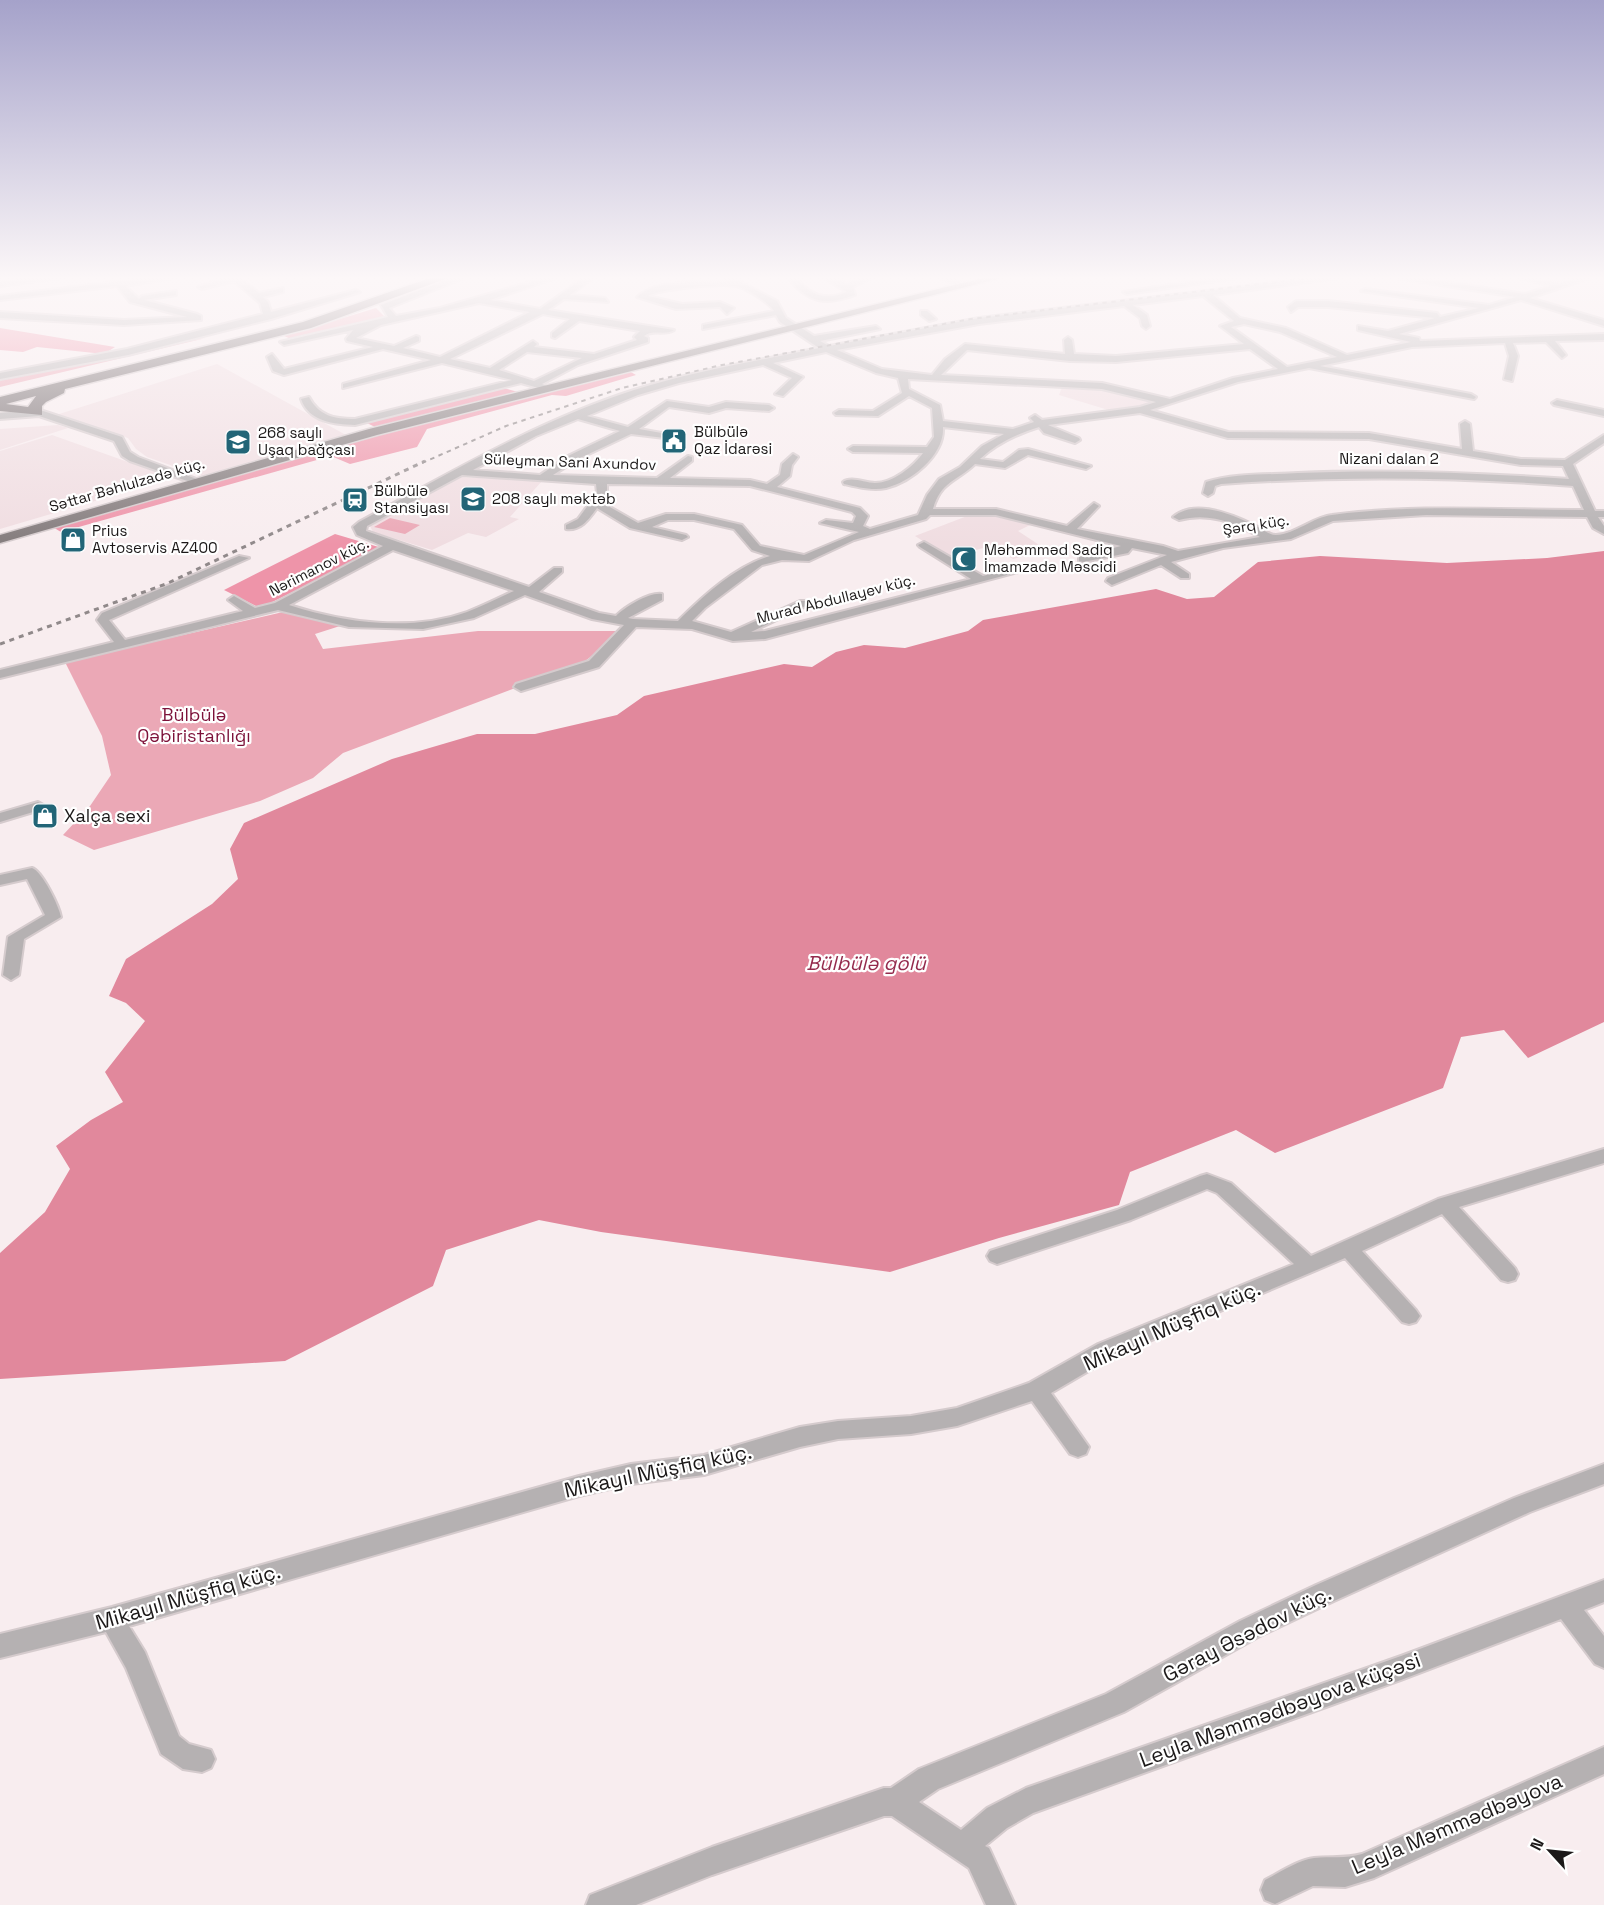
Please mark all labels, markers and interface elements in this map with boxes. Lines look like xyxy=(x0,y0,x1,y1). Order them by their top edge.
place label: Bülbülə Qaz İdarəsi xyxy=(694,422,772,458)
place label: 268 saylı Uşaq bağçası xyxy=(258,423,355,459)
public building icon: Bülbülə Qaz İdarəsi xyxy=(659,426,689,456)
school or university icon: 268 saylı Uşaq bağçası xyxy=(223,427,253,457)
street label: Süleyman Sani Axundov xyxy=(484,449,657,474)
street label: Nizani dalan 2 xyxy=(1339,449,1439,468)
street label: Səttar Bəhlulzadə küç. xyxy=(47,453,207,516)
place label: Bülbülə Stansiyası xyxy=(374,481,449,517)
school or university icon: 208 saylı məktəb xyxy=(458,484,488,514)
station icon: Bülbülə Stansiyası xyxy=(340,485,370,515)
place label: 208 saylı məktəb xyxy=(492,489,616,508)
street label: Şərq küç. xyxy=(1221,510,1290,539)
place label: Prius Avtoservis AZ400 xyxy=(92,521,218,557)
shop icon: Prius Avtoservis AZ400 xyxy=(58,525,88,555)
street label: Nərimanov küç. xyxy=(266,533,372,600)
place label: Məhəmməd Sadiq İmamzadə Məscidi xyxy=(984,540,1116,576)
mosque icon: Məhəmməd Sadiq İmamzadə Məscidi xyxy=(949,544,979,574)
street label: Murad Abdullayev küç. xyxy=(755,570,917,627)
park label: Bülbülə Qəbiristanlığı xyxy=(137,703,251,747)
shop icon: Xalça sexi xyxy=(30,801,60,831)
place label: Xalça sexi xyxy=(64,804,151,827)
water label: Bülbülə gölü xyxy=(806,950,928,976)
street label: Mikayıl Müşfiq küç. xyxy=(1079,1274,1265,1377)
street label: Mikayıl Müşfiq küç. xyxy=(562,1437,754,1504)
street label: Mikayıl Müşfiq küç. xyxy=(92,1557,284,1636)
street label: Gəray Əsədov küç. xyxy=(1158,1579,1336,1688)
street label: Leyla Məmmədbəyova küçəsi xyxy=(1136,1646,1424,1773)
street label: Leyla Məmmədbəyova xyxy=(1347,1767,1566,1880)
north arrow xyxy=(1520,1821,1580,1881)
text: N xyxy=(1525,1835,1549,1854)

